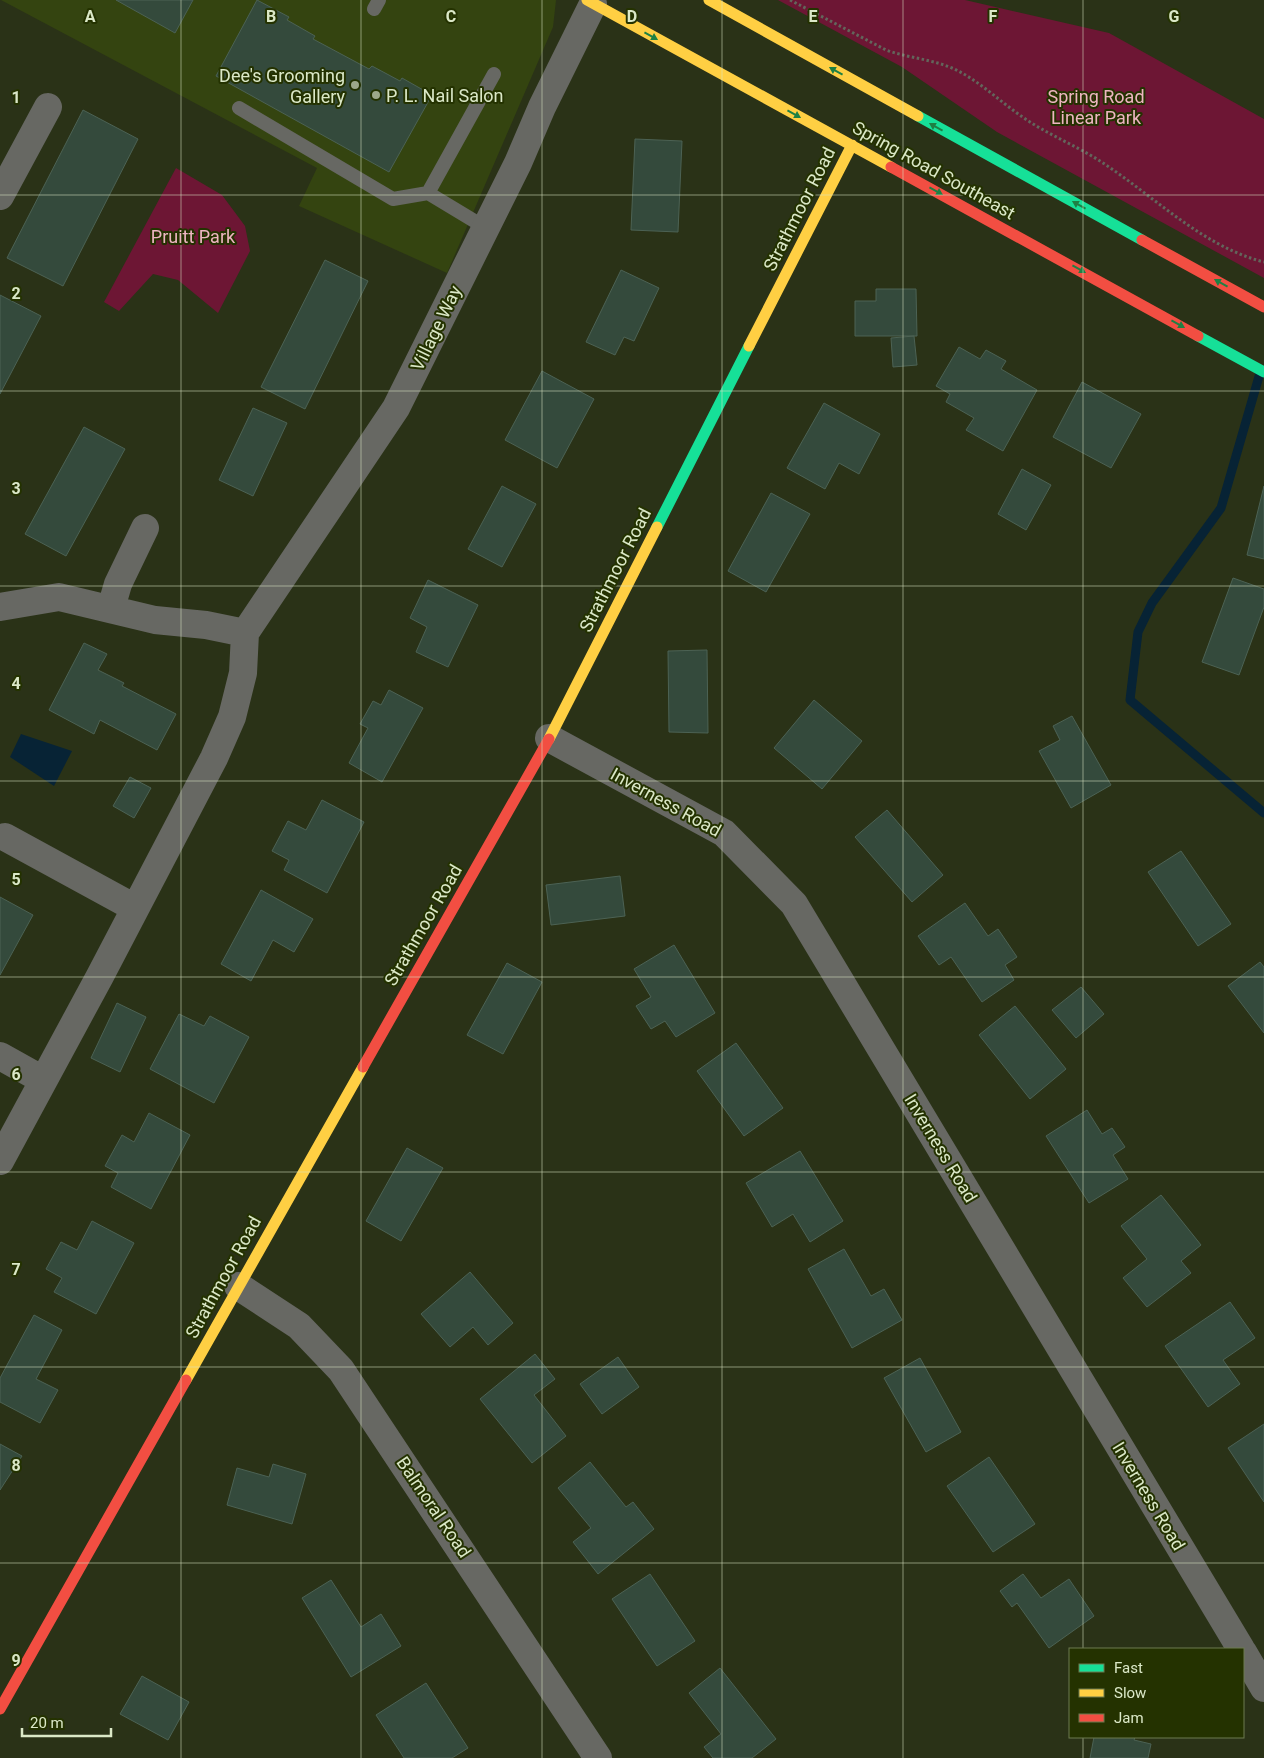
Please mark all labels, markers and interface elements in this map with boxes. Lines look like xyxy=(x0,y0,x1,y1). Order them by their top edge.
text: A xyxy=(85,7,96,26)
text: B xyxy=(266,7,276,26)
text: C xyxy=(446,7,456,26)
text: D xyxy=(627,7,637,26)
text: E xyxy=(809,7,818,26)
text: F xyxy=(989,7,998,26)
text: G xyxy=(1169,7,1180,26)
one-way arrow xyxy=(644,31,658,40)
place label: Dee's Grooming Gallery xyxy=(219,65,345,107)
one-way arrow xyxy=(828,67,843,75)
marker: Dee's Grooming Gallery xyxy=(349,79,361,91)
place label: P. L. Nail Salon xyxy=(386,85,504,106)
park label: Spring Road Linear Park xyxy=(1047,86,1145,128)
text: 1 xyxy=(11,88,21,107)
marker: P. L. Nail Salon xyxy=(370,89,382,101)
one-way arrow xyxy=(787,109,800,118)
street label: Spring Road Southeast xyxy=(849,117,1019,224)
one-way arrow xyxy=(929,123,944,131)
street label: Strathmoor Road xyxy=(759,144,839,274)
one-way arrow xyxy=(930,187,943,196)
one-way arrow xyxy=(1071,201,1086,209)
park label: Pruitt Park xyxy=(151,226,236,247)
one-way arrow xyxy=(1072,265,1086,273)
one-way arrow xyxy=(1215,279,1228,288)
street label: Village Way xyxy=(406,281,466,374)
text: 2 xyxy=(11,284,21,303)
one-way arrow xyxy=(1171,320,1185,328)
text: 3 xyxy=(11,479,21,498)
street label: Strathmoor Road xyxy=(575,505,655,635)
text: 4 xyxy=(11,674,21,693)
street label: Inverness Road xyxy=(607,763,725,841)
street label: Strathmoor Road xyxy=(380,861,466,989)
text: 5 xyxy=(11,870,21,889)
text: 6 xyxy=(11,1065,21,1084)
street label: Inverness Road xyxy=(900,1090,982,1206)
street label: Strathmoor Road xyxy=(181,1212,265,1342)
text: 7 xyxy=(11,1260,21,1279)
street label: Inverness Road xyxy=(1108,1438,1190,1554)
street label: Balmoral Road xyxy=(393,1453,475,1561)
text: 8 xyxy=(11,1456,21,1475)
legend xyxy=(1069,1648,1244,1738)
text: 9 xyxy=(11,1651,21,1670)
text: Fast xyxy=(1114,1659,1143,1677)
text: Slow xyxy=(1114,1684,1146,1702)
scale bar xyxy=(22,1706,111,1738)
text: Jam xyxy=(1114,1709,1144,1727)
text: 20 m xyxy=(30,1714,64,1732)

